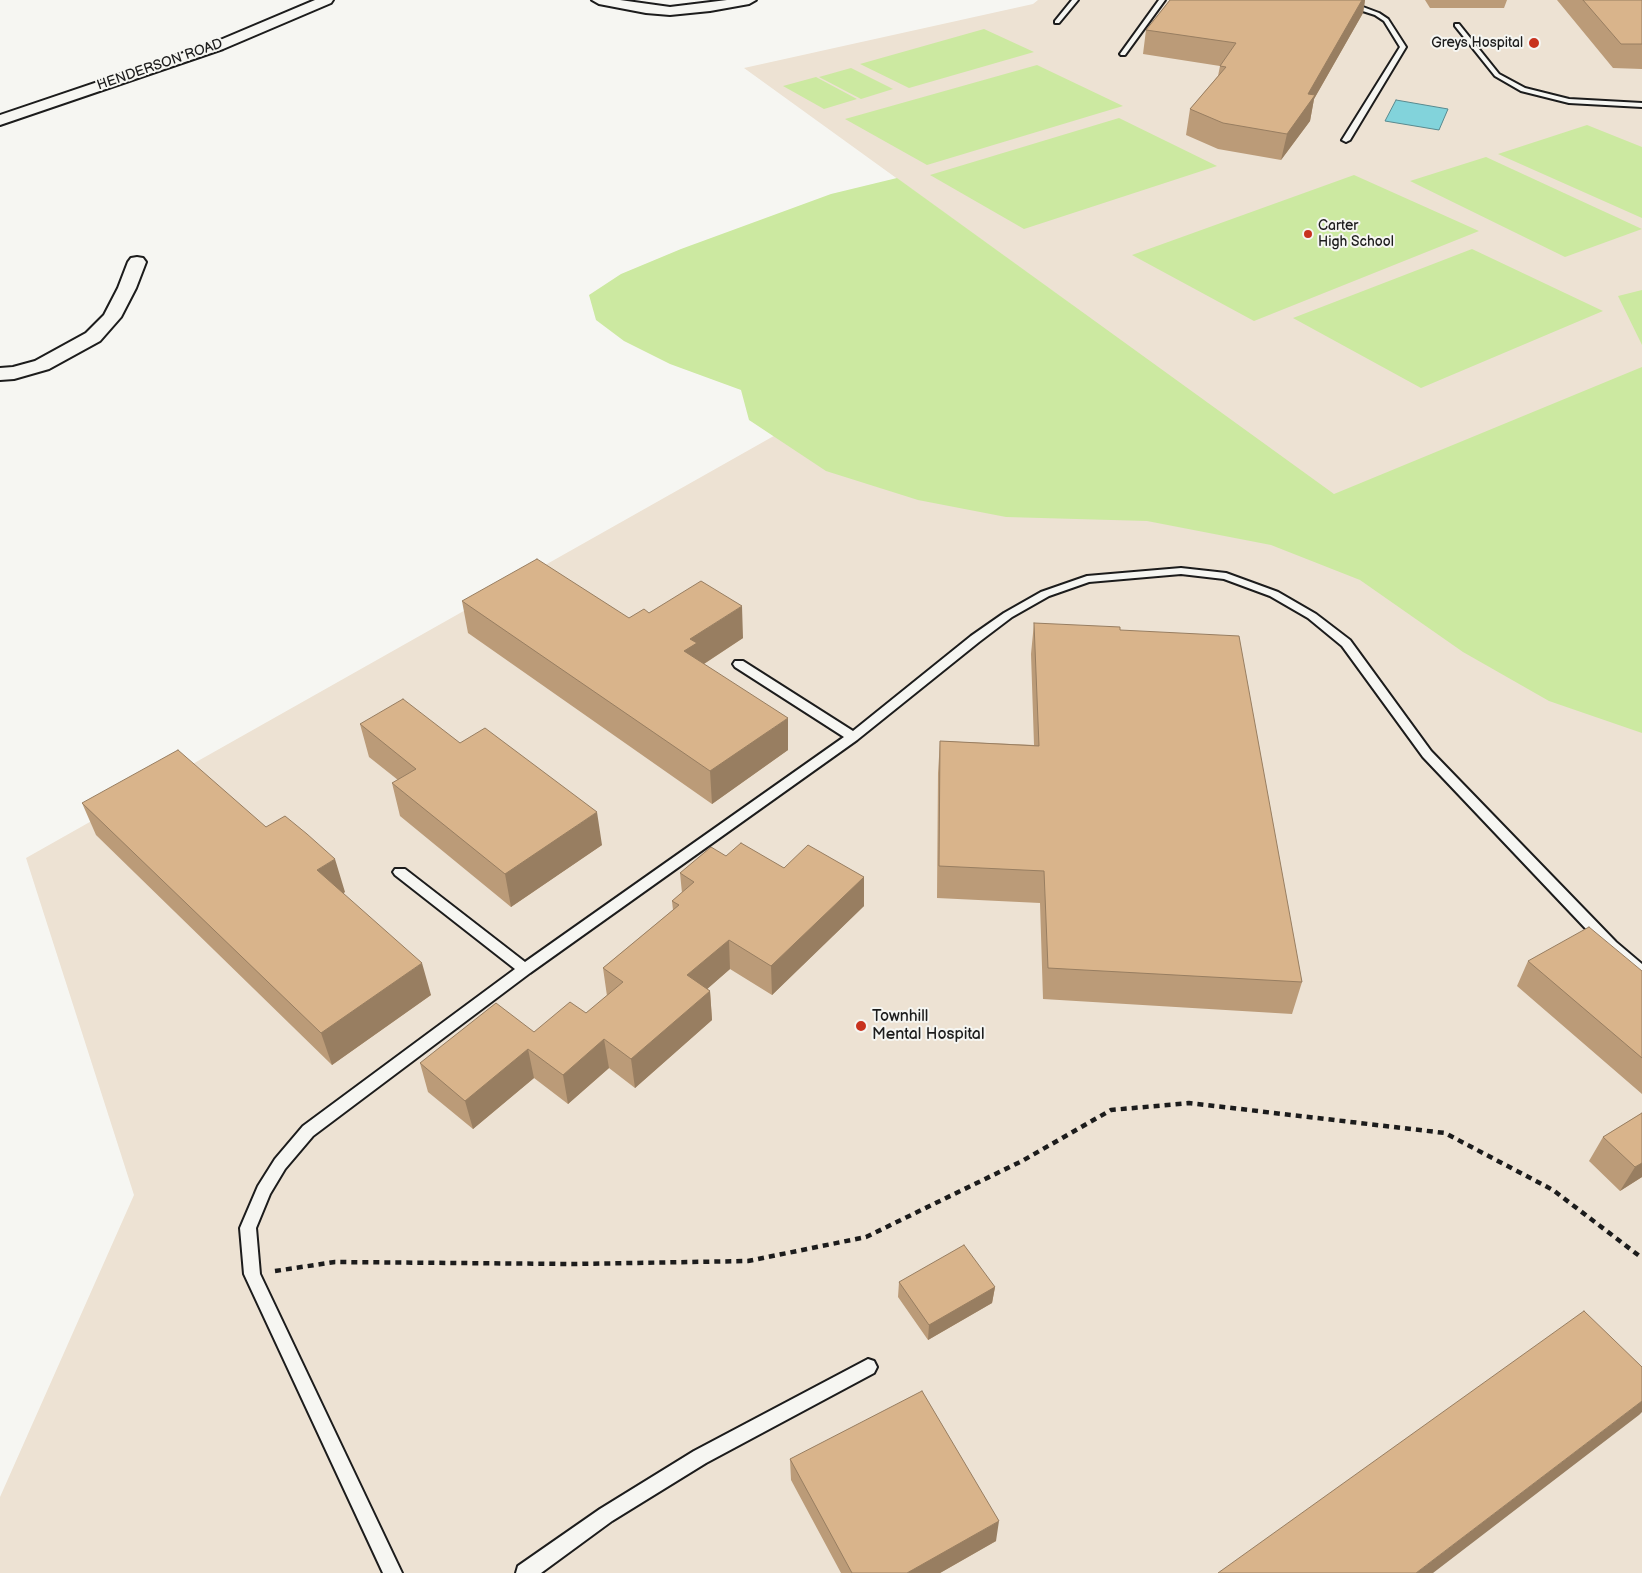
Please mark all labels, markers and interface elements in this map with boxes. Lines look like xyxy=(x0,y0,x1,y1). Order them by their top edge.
place label: Greys Hospital xyxy=(1431,35,1523,51)
street label: HENDERSON ROAD xyxy=(95,36,225,94)
marker: Greys Hospital xyxy=(1527,36,1541,50)
place label: Carter High School xyxy=(1318,218,1394,250)
marker: Carter High School xyxy=(1302,228,1314,240)
place label: Townhill Mental Hospital xyxy=(872,1007,984,1045)
marker: Townhill Mental Hospital xyxy=(854,1019,868,1033)

